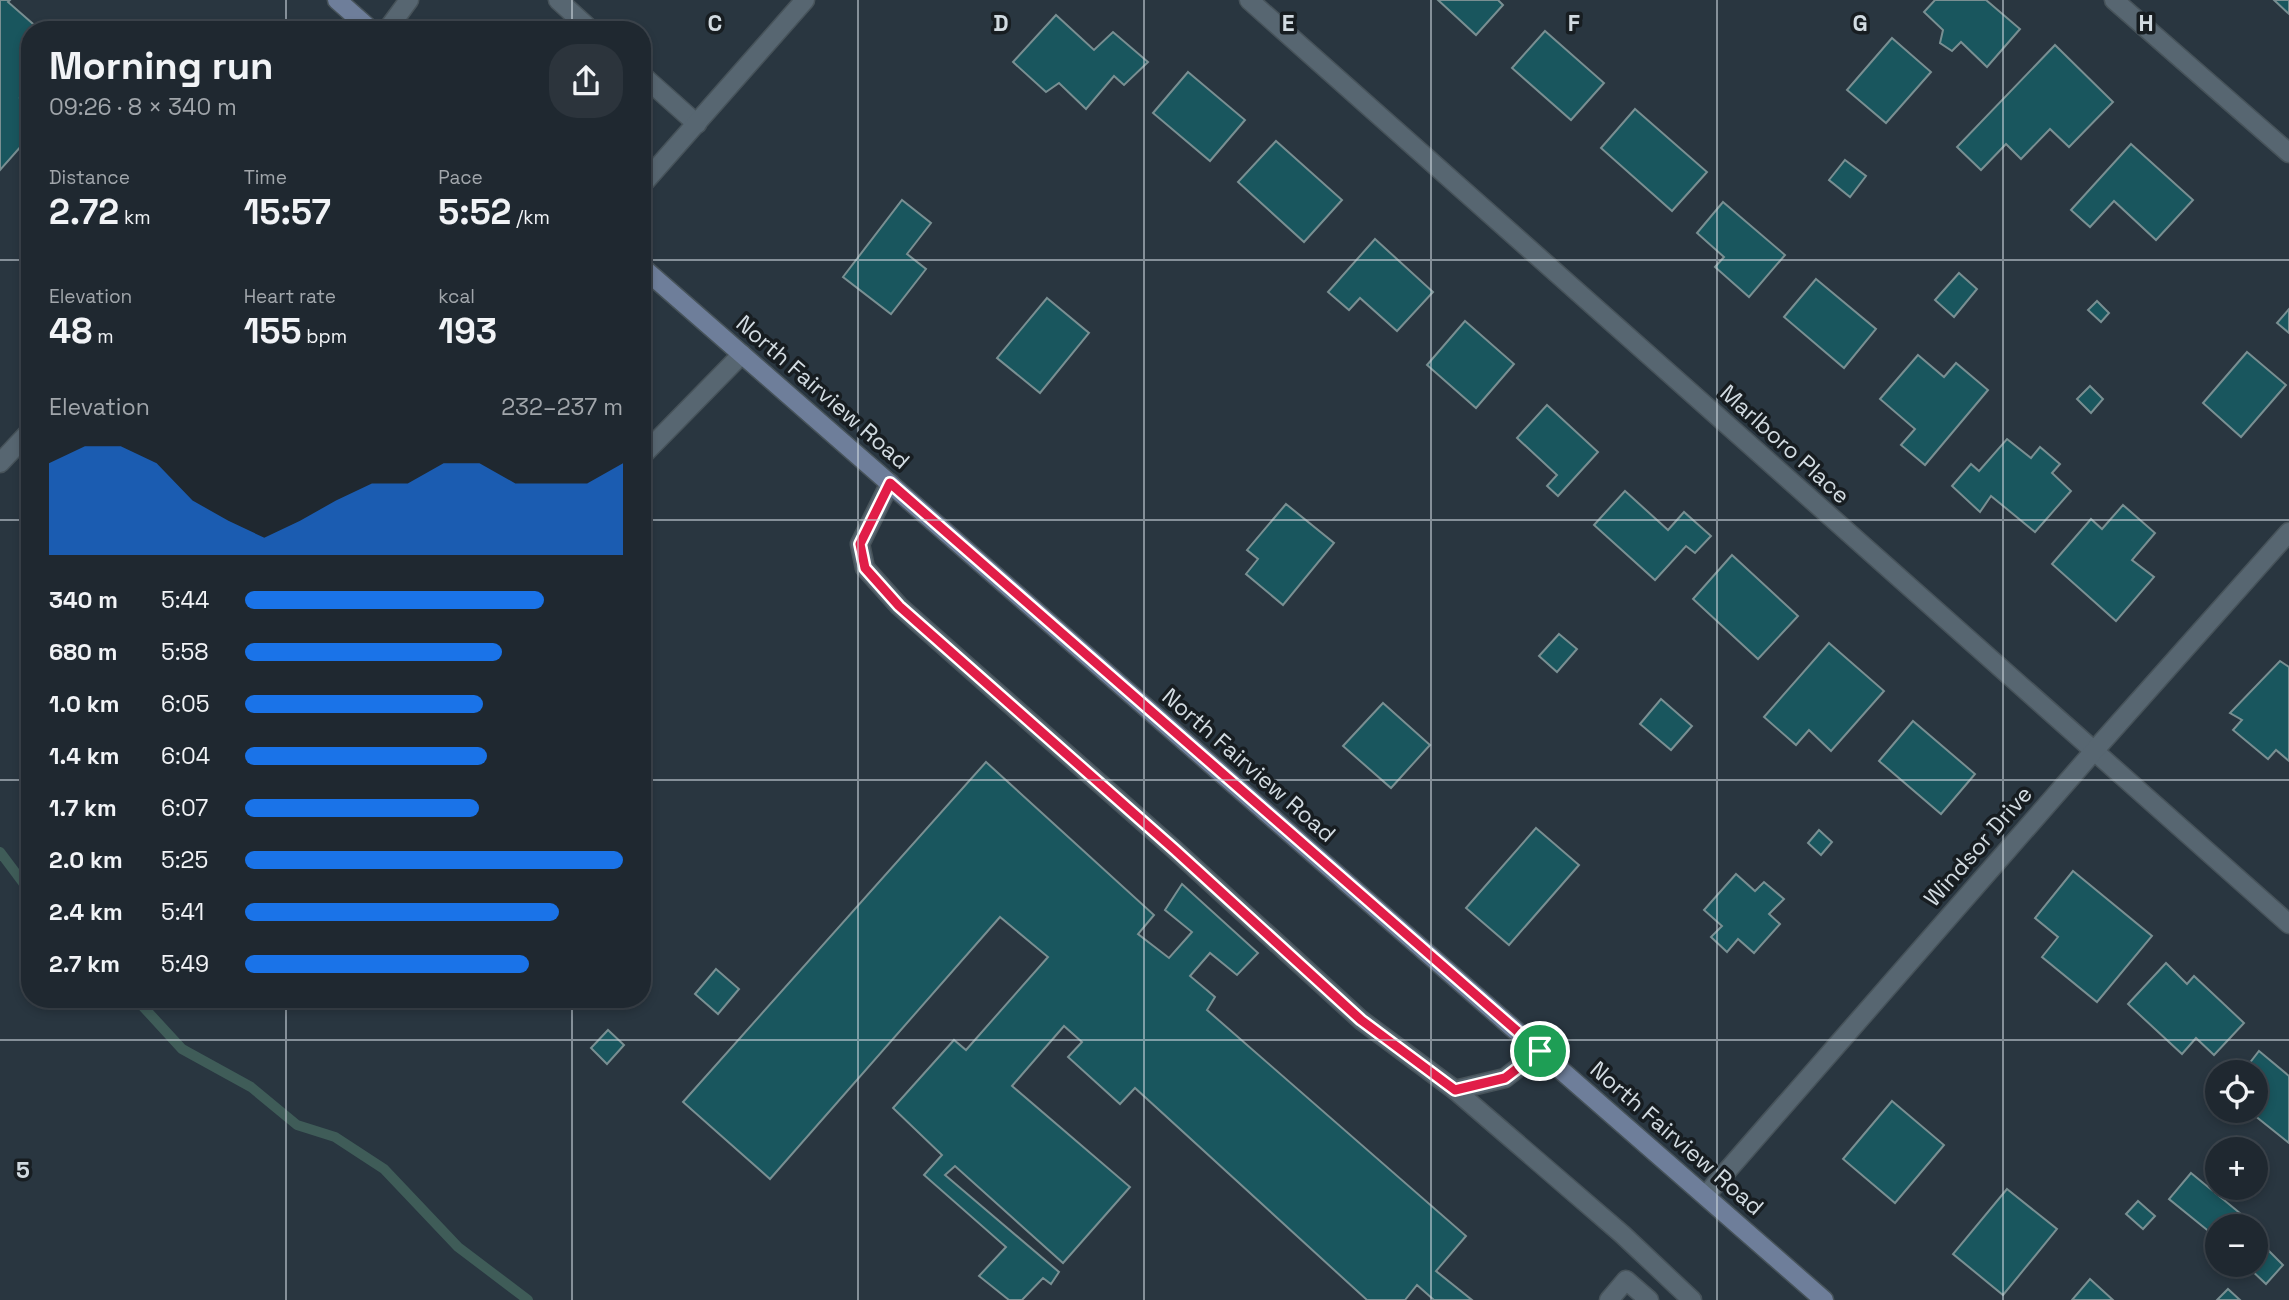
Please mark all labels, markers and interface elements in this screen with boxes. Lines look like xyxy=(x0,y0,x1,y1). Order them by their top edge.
text: C xyxy=(708,8,722,38)
text: D xyxy=(993,8,1009,38)
text: E xyxy=(1282,8,1294,38)
text: F xyxy=(1568,8,1580,38)
text: G xyxy=(1852,8,1868,38)
text: H xyxy=(2138,8,2154,38)
text: Morning run xyxy=(49,42,274,90)
button: share xyxy=(549,44,623,118)
text: 09:26 · 8 × 340 m xyxy=(49,92,237,122)
text: Distance xyxy=(49,165,130,190)
text: Time xyxy=(244,165,287,190)
text: Pace xyxy=(438,165,483,190)
text: 2.72 xyxy=(49,190,119,234)
text: 15:57 xyxy=(244,190,331,234)
text: 5:52 xyxy=(438,190,511,234)
text: km xyxy=(119,205,151,230)
text: /km xyxy=(511,205,550,230)
text: Elevation xyxy=(49,284,132,309)
text: Heart rate xyxy=(244,284,336,309)
text: kcal xyxy=(438,284,475,309)
street label: North Fairview Road xyxy=(730,308,916,476)
text: 48 xyxy=(49,309,92,353)
text: 155 xyxy=(244,309,301,353)
text: 193 xyxy=(438,309,497,353)
text: m xyxy=(92,324,114,349)
text: bpm xyxy=(301,324,347,349)
street label: Marlboro Place xyxy=(1714,378,1856,510)
text: Elevation xyxy=(49,392,150,422)
text: 232–237 m xyxy=(501,392,623,422)
text: 340 m xyxy=(49,585,118,615)
text: 5:44 xyxy=(161,585,209,615)
text: 680 m xyxy=(49,637,117,667)
text: 5:58 xyxy=(161,637,209,667)
street label: North Fairview Road xyxy=(1156,681,1342,849)
text: 1.0 km xyxy=(49,689,119,719)
text: 6:05 xyxy=(161,689,209,719)
text: 1.4 km xyxy=(49,741,119,771)
text: 6:04 xyxy=(161,741,210,771)
street label: Windsor Drive xyxy=(1917,779,2039,913)
text: 1.7 km xyxy=(49,793,117,823)
text: 6:07 xyxy=(161,793,208,823)
text: 2.0 km xyxy=(49,845,123,875)
text: 5:25 xyxy=(161,845,208,875)
text: 2.4 km xyxy=(49,897,123,927)
text: 5:41 xyxy=(161,897,204,927)
text: 2.7 km xyxy=(49,949,120,979)
text: 5:49 xyxy=(161,949,209,979)
pin xyxy=(1510,1021,1570,1081)
icon: arrive xyxy=(1521,1032,1559,1070)
street label: North Fairview Road xyxy=(1584,1054,1770,1222)
map controls xyxy=(2205,1060,2268,1277)
button: locate xyxy=(2205,1060,2268,1123)
button: + xyxy=(2205,1137,2268,1200)
text: 5 xyxy=(16,1155,30,1185)
button: − xyxy=(2205,1214,2268,1277)

